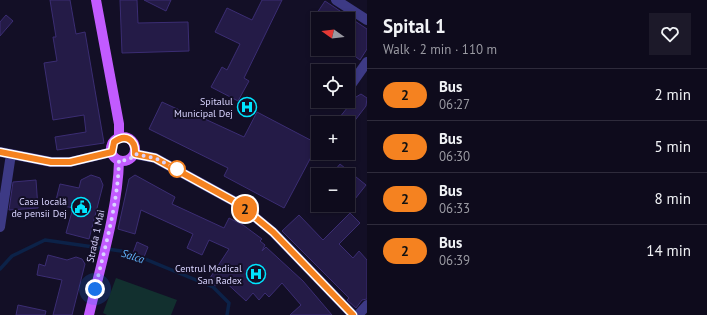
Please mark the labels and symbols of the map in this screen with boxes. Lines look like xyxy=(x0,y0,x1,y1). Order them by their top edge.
north arrow xyxy=(311,12,355,56)
place label: Spitalul Municipal Dej xyxy=(174,95,233,120)
hospital icon: Spitalul Municipal Dej xyxy=(236,96,258,118)
unlabelled marker xyxy=(168,160,186,178)
place label: Casa locală de pensii Dej xyxy=(11,195,67,220)
public building icon: Casa locală de pensii Dej xyxy=(70,196,92,218)
line badge: 2 xyxy=(232,196,258,222)
street label: Strada 1 Mai xyxy=(84,208,107,264)
water label: Salca xyxy=(120,246,147,266)
place label: Centrul Medical San Radex xyxy=(175,262,242,287)
hospital icon: Centrul Medical San Radex xyxy=(245,263,267,285)
your location xyxy=(85,279,105,299)

